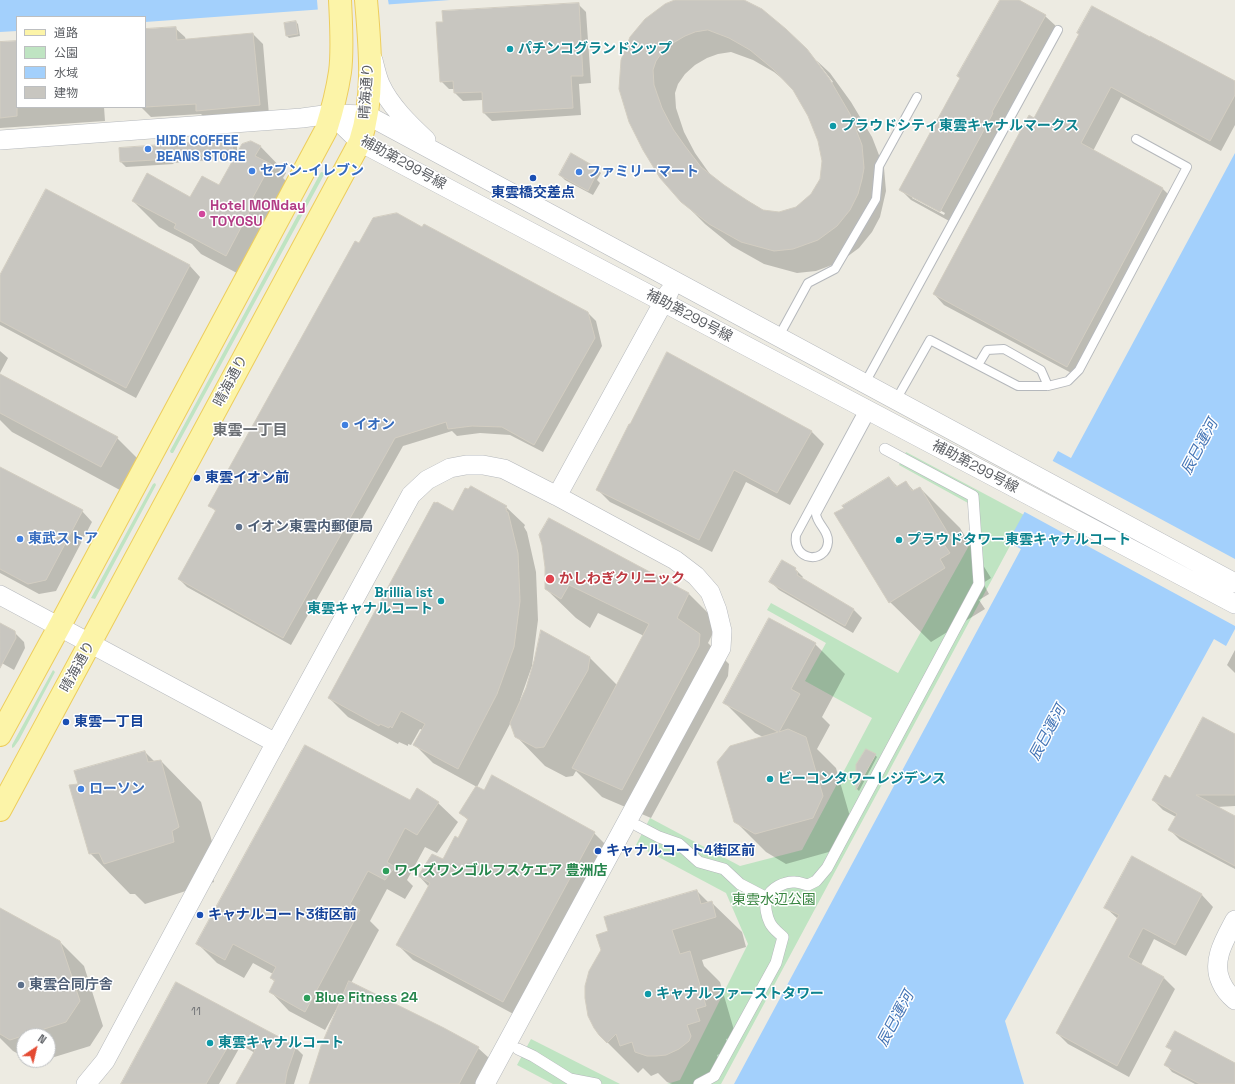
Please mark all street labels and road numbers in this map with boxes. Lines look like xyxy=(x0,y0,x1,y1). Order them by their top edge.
street label: 晴海通り xyxy=(357,62,377,120)
street label: 補助第299号線 xyxy=(357,132,449,194)
street label: 補助第299号線 xyxy=(643,286,735,346)
street label: 晴海通り xyxy=(210,352,252,410)
street label: 補助第299号線 xyxy=(929,437,1021,497)
street label: 晴海通り xyxy=(57,638,99,696)

